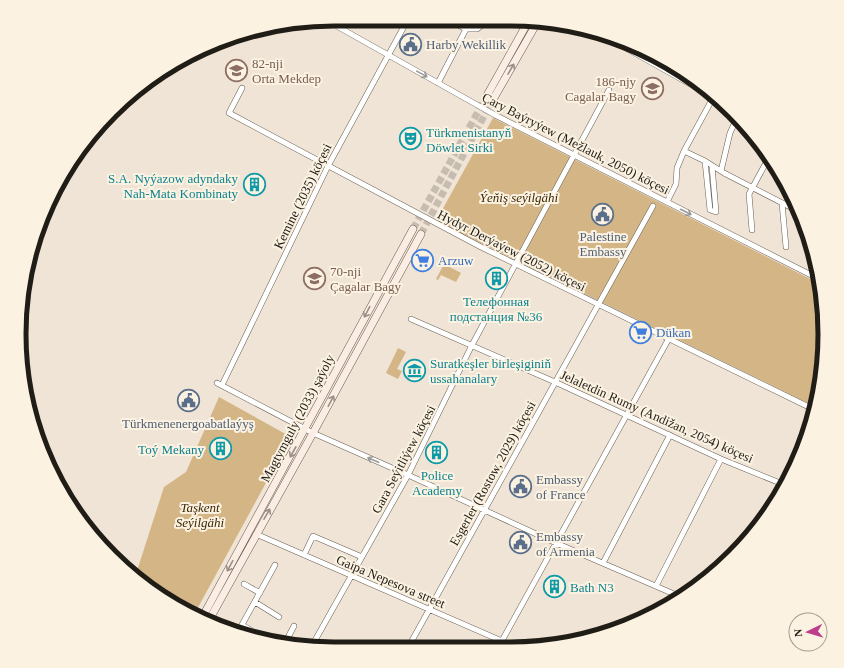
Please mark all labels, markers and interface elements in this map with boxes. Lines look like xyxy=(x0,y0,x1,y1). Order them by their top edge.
public building icon: Harby Wekillik xyxy=(398,31,424,57)
place label: Harby Wekillik xyxy=(426,37,506,52)
place label: 82-nji Orta Mekdep xyxy=(252,56,321,86)
school or university icon: 82-nji Orta Mekdep xyxy=(224,57,250,83)
one-way arrow xyxy=(507,63,515,75)
one-way arrow xyxy=(416,71,428,78)
place label: 186-njy Cagalar Bagy xyxy=(565,74,636,104)
school or university icon: 186-njy Cagalar Bagy xyxy=(639,75,665,101)
street label: Çary Baýryýew (Mežlauk, 2050) köçesi xyxy=(480,89,672,198)
place label: Türkmenistanyň Döwlet Sirki xyxy=(426,125,512,155)
theatre icon: Türkmenistanyň Döwlet Sirki xyxy=(397,126,423,152)
street label: Kemine (2035) köçesi xyxy=(270,141,335,251)
place label: S.A. Nyýazow adyndaky Nah-Mata Kombinaty xyxy=(108,171,238,201)
building icon: S.A. Nyýazow adyndaky Nah-Mata Kombinaty xyxy=(241,172,267,198)
park label: Ýeňiş seýilgähi xyxy=(480,190,559,205)
public building icon: Palestine Embassy xyxy=(590,201,616,227)
street label: Hydyr Derýaýew (2052) köçesi xyxy=(435,206,589,295)
one-way arrow xyxy=(680,209,692,216)
place label: Palestine Embassy xyxy=(580,229,627,259)
supermarket icon: Arzuw xyxy=(409,247,435,273)
place label: Arzuw xyxy=(438,253,474,268)
place label: 70-nji Çagalar Bagy xyxy=(330,264,402,294)
school or university icon: 70-nji Çagalar Bagy xyxy=(302,265,328,291)
building icon: Телефонная подстанция №36 xyxy=(483,266,509,292)
place label: Телефонная подстанция №36 xyxy=(450,294,543,324)
one-way arrow xyxy=(363,306,370,318)
supermarket icon: Dükan xyxy=(628,319,654,345)
place label: Dükan xyxy=(656,325,691,340)
street label: Magtymguly (2033) şaýoly xyxy=(257,351,338,485)
place label: Suratkeşler birleşiginiň ussahanalary xyxy=(430,356,551,386)
museum icon: Suratkeşler birleşiginiň ussahanalary xyxy=(401,357,427,383)
street label: Jelaletdin Rumy (Andižan, 2054) köçesi xyxy=(558,367,756,466)
public building icon: Türkmenenergoabatlaýyş xyxy=(175,388,201,414)
one-way arrow xyxy=(327,395,335,407)
street label: Esgerler (Rostow, 2029) köçesi xyxy=(446,398,539,548)
street label: Gara Seýitliýew köçesi xyxy=(369,402,439,516)
place label: Türkmenenergoabatlaýyş xyxy=(122,416,254,431)
building icon: Toý Mekany xyxy=(207,436,233,462)
building icon: Police Academy xyxy=(424,440,450,466)
place label: Toý Mekany xyxy=(138,442,204,457)
one-way arrow xyxy=(288,446,296,458)
one-way arrow xyxy=(367,455,379,463)
place label: Police Academy xyxy=(412,468,462,498)
place label: Embassy of France xyxy=(536,472,586,502)
public building icon: Embassy of France xyxy=(508,473,534,499)
park label: Taşkent Seýilgähi xyxy=(176,500,225,530)
one-way arrow xyxy=(263,508,271,520)
place label: Embassy of Armenia xyxy=(536,529,595,559)
public building icon: Embassy of Armenia xyxy=(507,530,533,556)
street label: Gaipa Nepesova street xyxy=(334,552,448,611)
one-way arrow xyxy=(226,560,233,572)
building icon: Bath N3 xyxy=(542,574,568,600)
place label: Bath N3 xyxy=(570,580,614,595)
north arrow xyxy=(788,612,828,652)
text: N xyxy=(792,628,804,637)

